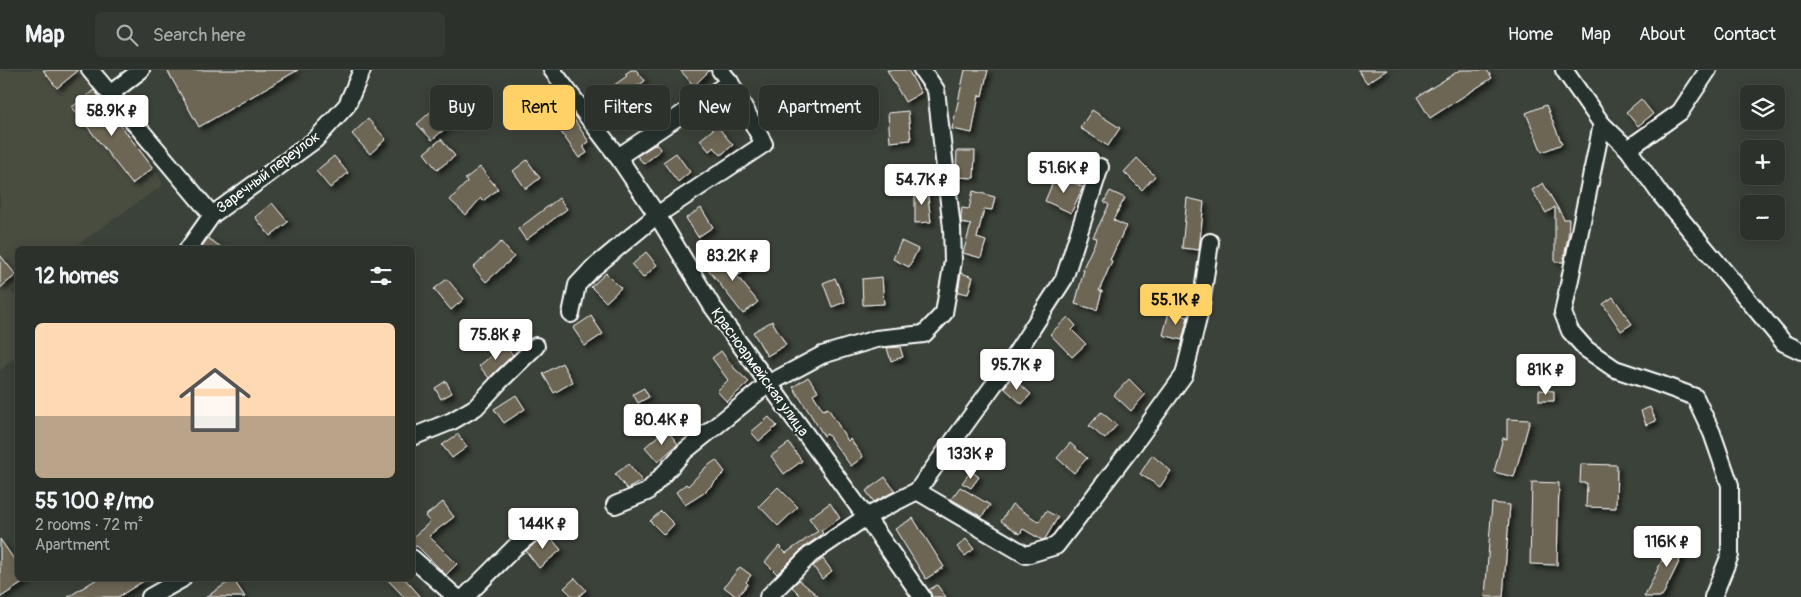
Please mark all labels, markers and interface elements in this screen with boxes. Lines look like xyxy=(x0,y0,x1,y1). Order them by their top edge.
search box xyxy=(95,12,445,57)
text: Map xyxy=(25,20,65,49)
icon: search xyxy=(113,21,141,49)
text: Search here xyxy=(153,23,246,47)
text: Home xyxy=(1508,23,1553,46)
text: Map xyxy=(1581,23,1611,46)
text: About xyxy=(1639,23,1685,46)
text: Contact xyxy=(1713,23,1776,46)
chip: Buy xyxy=(430,85,493,130)
chip: Rent xyxy=(503,85,575,130)
chip: Filters xyxy=(585,85,670,130)
chip: New xyxy=(680,85,749,130)
chip: Apartment xyxy=(759,85,879,130)
map controls xyxy=(1740,85,1785,240)
button: layers xyxy=(1740,85,1785,130)
pin: 58.9K ₽ xyxy=(66,94,158,137)
text: 58.9K ₽ xyxy=(86,101,138,121)
street label: Заречный переулок xyxy=(213,127,324,218)
button: + xyxy=(1740,140,1785,185)
pin: 51.6K ₽ xyxy=(1018,152,1110,194)
text: 51.6K ₽ xyxy=(1039,158,1089,178)
pin: 54.7K ₽ xyxy=(876,164,968,206)
text: 54.7K ₽ xyxy=(896,170,948,190)
button: − xyxy=(1740,195,1785,240)
pin: 83.2K ₽ xyxy=(687,240,779,282)
text: 83.2K ₽ xyxy=(707,246,759,266)
icon: filters xyxy=(367,262,395,290)
text: 12 homes xyxy=(35,263,118,290)
pin: 55.1K ₽ xyxy=(1130,284,1222,326)
text: 55.1K ₽ xyxy=(1151,290,1201,310)
street label: Красноармейская улица xyxy=(707,304,813,440)
pin: 75.8K ₽ xyxy=(450,318,542,361)
text: 75.8K ₽ xyxy=(470,325,522,345)
pin: 95.7K ₽ xyxy=(971,348,1063,391)
pin: 81K ₽ xyxy=(1511,354,1581,396)
icon: home xyxy=(170,355,260,445)
text: 95.7K ₽ xyxy=(991,355,1043,375)
text: 81K ₽ xyxy=(1527,360,1565,380)
pin: 80.4K ₽ xyxy=(616,404,708,446)
text: 80.4K ₽ xyxy=(635,410,689,430)
pin: 133K ₽ xyxy=(930,438,1012,480)
text: 133K ₽ xyxy=(948,444,994,464)
text: 55 100 ₽/mo xyxy=(35,488,154,515)
pin: 144K ₽ xyxy=(502,508,584,550)
text: 144K ₽ xyxy=(519,514,567,534)
text: 2 rooms · 72 m² xyxy=(35,515,143,535)
pin: 116K ₽ xyxy=(1626,526,1708,568)
text: 116K ₽ xyxy=(1645,532,1689,552)
text: Apartment xyxy=(35,535,110,555)

